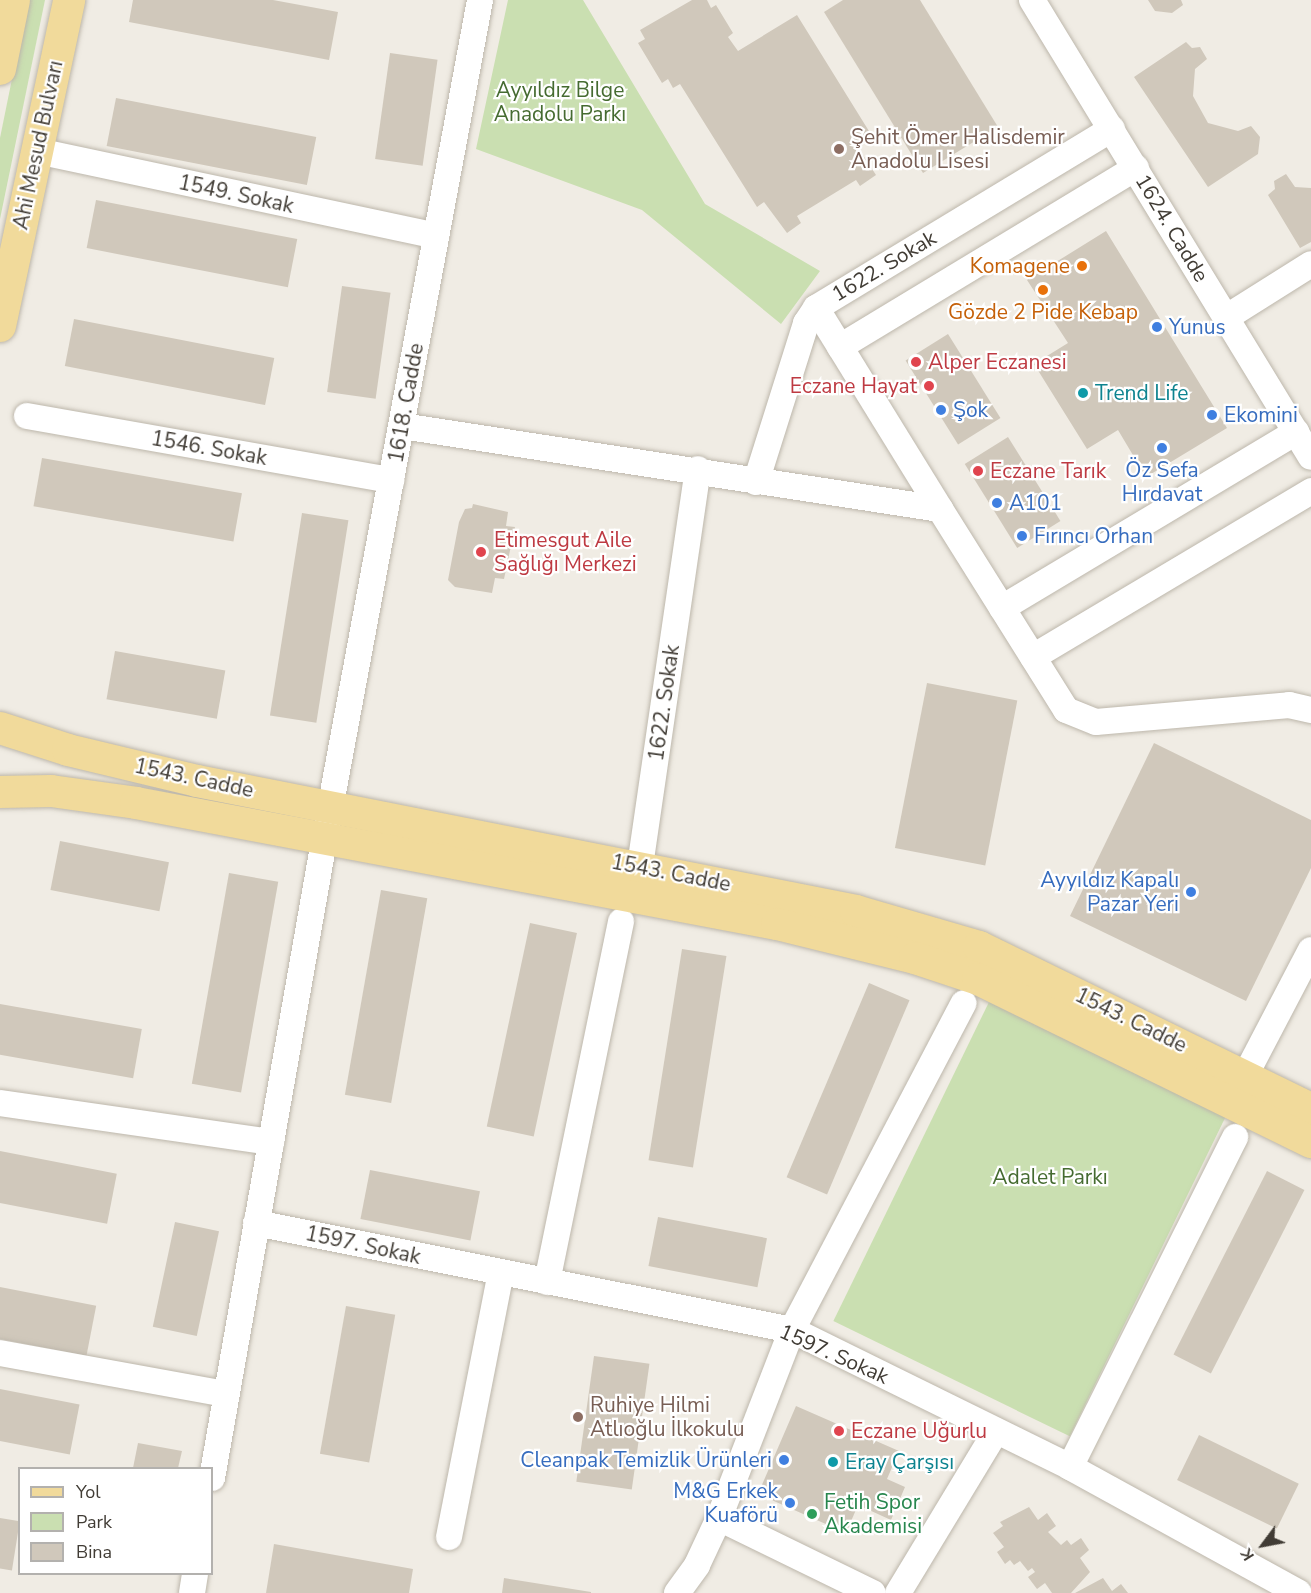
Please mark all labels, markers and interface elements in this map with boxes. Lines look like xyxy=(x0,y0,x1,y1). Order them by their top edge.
street label: Ahi Mesud Bulvarı xyxy=(8,58,68,232)
park label: Ayyıldız Bilge Anadolu Parkı xyxy=(494,77,626,127)
place label: Şehit Ömer Halisdemir Anadolu Lisesi xyxy=(851,124,1065,174)
marker: Şehit Ömer Halisdemir Anadolu Lisesi xyxy=(832,142,846,156)
street label: 1549. Sokak xyxy=(176,169,296,219)
street label: 1624. Cadde xyxy=(1130,170,1214,286)
street label: 1622. Sokak xyxy=(827,225,941,307)
place label: Komagene xyxy=(970,253,1070,279)
marker: Komagene xyxy=(1075,259,1089,273)
marker: Gözde 2 Pide Kebap xyxy=(1036,283,1050,297)
place label: Gözde 2 Pide Kebap xyxy=(948,299,1138,325)
place label: Yunus xyxy=(1169,314,1226,340)
marker: Yunus xyxy=(1150,320,1164,334)
street label: 1618. Cadde xyxy=(383,341,429,465)
place label: Alper Eczanesi xyxy=(928,349,1067,375)
marker: Alper Eczanesi xyxy=(909,355,923,369)
place label: Eczane Hayat xyxy=(790,373,917,399)
marker: Eczane Hayat xyxy=(922,379,936,393)
place label: Trend Life xyxy=(1095,380,1188,406)
marker: Trend Life xyxy=(1076,386,1090,400)
place label: Şok xyxy=(953,397,988,423)
place label: Ekomini xyxy=(1224,402,1298,428)
marker: Şok xyxy=(934,403,948,417)
marker: Ekomini xyxy=(1205,408,1219,422)
street label: 1546. Sokak xyxy=(149,425,269,471)
marker: Öz Sefa Hırdavat xyxy=(1155,441,1169,455)
place label: Öz Sefa Hırdavat xyxy=(1122,457,1202,507)
place label: Eczane Tarık xyxy=(990,458,1106,484)
marker: Eczane Tarık xyxy=(971,464,985,478)
place label: A101 xyxy=(1009,490,1062,516)
marker: A101 xyxy=(990,496,1004,510)
place label: Fırıncı Orhan xyxy=(1034,523,1153,549)
place label: Etimesgut Aile Sağlığı Merkezi xyxy=(494,527,637,577)
marker: Fırıncı Orhan xyxy=(1015,529,1029,543)
marker: Etimesgut Aile Sağlığı Merkezi xyxy=(472,543,490,561)
street label: 1622. Sokak xyxy=(643,643,685,763)
street label: 1543. Cadde xyxy=(132,753,256,803)
street label: 1543. Cadde xyxy=(609,849,733,897)
place label: Ayyıldız Kapalı Pazar Yeri xyxy=(1040,867,1179,917)
marker: Ayyıldız Kapalı Pazar Yeri xyxy=(1184,885,1198,899)
street label: 1543. Cadde xyxy=(1071,982,1191,1058)
park label: Adalet Parkı xyxy=(992,1164,1108,1190)
street label: 1597. Sokak xyxy=(303,1220,423,1270)
street label: 1597. Sokak xyxy=(775,1319,893,1389)
place label: Ruhiye Hilmi Atlıoğlu İlkokulu xyxy=(590,1392,745,1442)
marker: Ruhiye Hilmi Atlıoğlu İlkokulu xyxy=(571,1410,585,1424)
place label: Eczane Uğurlu xyxy=(851,1418,987,1444)
marker: Eczane Uğurlu xyxy=(832,1424,846,1438)
place label: Cleanpak Temizlik Ürünleri xyxy=(520,1447,772,1473)
place label: Eray Çarşısı xyxy=(845,1449,954,1475)
marker: Cleanpak Temizlik Ürünleri xyxy=(777,1453,791,1467)
marker: Eray Çarşısı xyxy=(826,1455,840,1469)
legend xyxy=(18,1467,213,1575)
place label: M&G Erkek Kuaförü xyxy=(673,1478,778,1528)
text: Yol xyxy=(76,1480,101,1504)
place label: Fetih Spor Akademisi xyxy=(824,1489,922,1539)
marker: M&G Erkek Kuaförü xyxy=(783,1496,797,1510)
marker: Fetih Spor Akademisi xyxy=(805,1507,819,1521)
text: Park xyxy=(76,1510,112,1534)
north arrow xyxy=(1233,1515,1293,1575)
text: Bina xyxy=(76,1540,112,1564)
text: K xyxy=(1236,1544,1260,1565)

